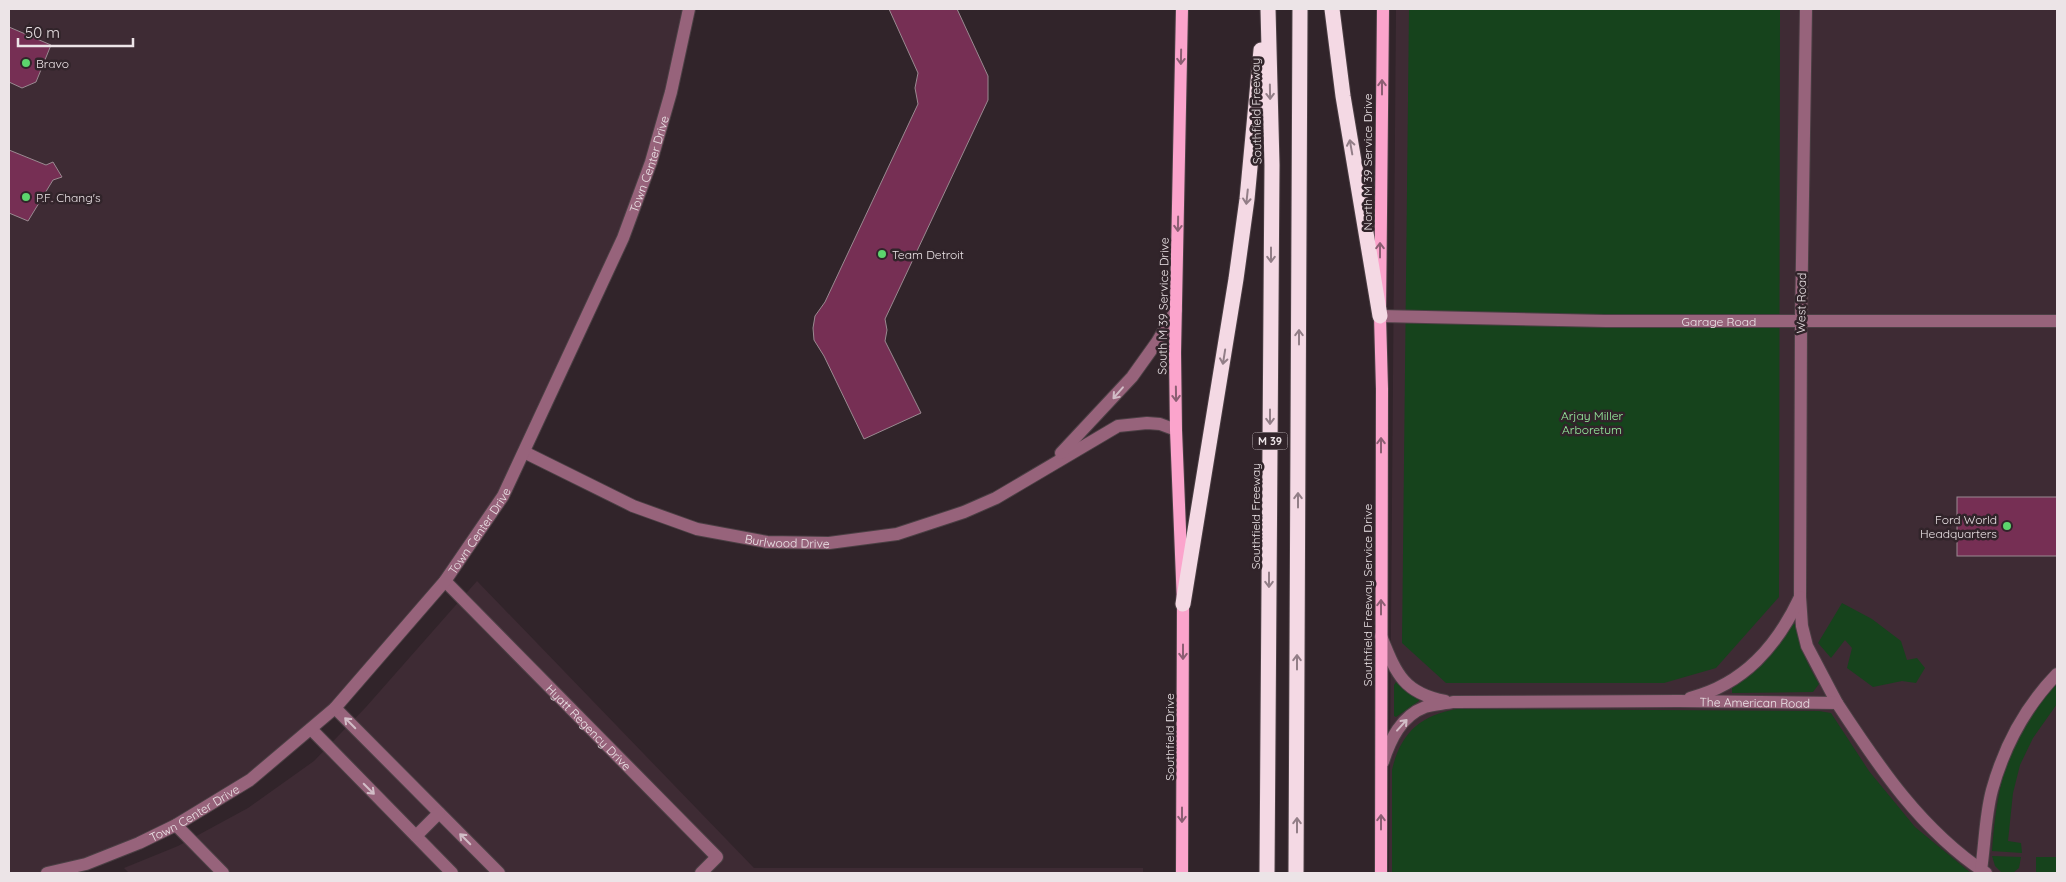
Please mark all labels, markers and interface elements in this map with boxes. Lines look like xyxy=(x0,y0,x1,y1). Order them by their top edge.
scale bar xyxy=(18,15,132,47)
text: 50 m xyxy=(25,23,60,42)
one-way arrow xyxy=(1176,49,1186,65)
place label: Bravo xyxy=(36,56,69,71)
marker: Bravo xyxy=(20,57,32,69)
street label: Southfield Freeway xyxy=(1248,58,1264,164)
one-way arrow xyxy=(1377,79,1387,96)
one-way arrow xyxy=(1265,84,1275,100)
street label: North M 39 Service Drive xyxy=(1360,93,1375,231)
street label: Town Center Drive xyxy=(626,113,671,215)
one-way arrow xyxy=(1346,139,1356,155)
one-way arrow xyxy=(1242,188,1252,204)
place label: P.F. Chang's xyxy=(36,190,101,205)
marker: P.F. Chang's xyxy=(20,191,32,203)
one-way arrow xyxy=(1173,215,1183,231)
street label: South M 39 Service Drive xyxy=(1154,237,1172,375)
one-way arrow xyxy=(1376,242,1385,258)
one-way arrow xyxy=(1266,246,1276,263)
place label: Team Detroit xyxy=(892,247,964,262)
marker: Team Detroit xyxy=(876,248,888,260)
street label: West Road xyxy=(1793,272,1809,334)
street label: Garage Road xyxy=(1682,314,1756,329)
one-way arrow xyxy=(1294,329,1303,345)
one-way arrow xyxy=(1219,349,1229,365)
one-way arrow xyxy=(1171,385,1181,401)
one-way arrow xyxy=(1113,386,1124,399)
park label: Arjay Miller Arboretum xyxy=(1561,408,1623,437)
one-way arrow xyxy=(1265,409,1275,425)
road number: M 39 xyxy=(1252,432,1288,450)
one-way arrow xyxy=(1376,437,1386,454)
street label: Southfield Freeway xyxy=(1248,463,1263,569)
street label: Town Center Drive xyxy=(444,485,514,577)
one-way arrow xyxy=(1293,492,1303,508)
street label: Southfield Freeway Service Drive xyxy=(1360,504,1375,686)
place label: Ford World Headquarters xyxy=(1920,512,1997,541)
marker: Ford World Headquarters xyxy=(2001,520,2013,532)
street label: Burlwood Drive xyxy=(744,531,830,551)
one-way arrow xyxy=(1264,572,1274,588)
one-way arrow xyxy=(1376,600,1386,616)
one-way arrow xyxy=(1178,644,1188,660)
one-way arrow xyxy=(1292,654,1302,670)
street label: Hyatt Regency Drive xyxy=(543,681,635,773)
street label: Southfield Drive xyxy=(1162,693,1177,781)
street label: The American Road xyxy=(1700,694,1810,710)
one-way arrow xyxy=(344,717,356,730)
one-way arrow xyxy=(1396,718,1407,731)
street label: Town Center Drive xyxy=(147,781,242,844)
one-way arrow xyxy=(363,782,375,794)
one-way arrow xyxy=(1177,806,1187,823)
one-way arrow xyxy=(1376,815,1386,831)
one-way arrow xyxy=(1292,817,1302,833)
one-way arrow xyxy=(458,833,471,845)

